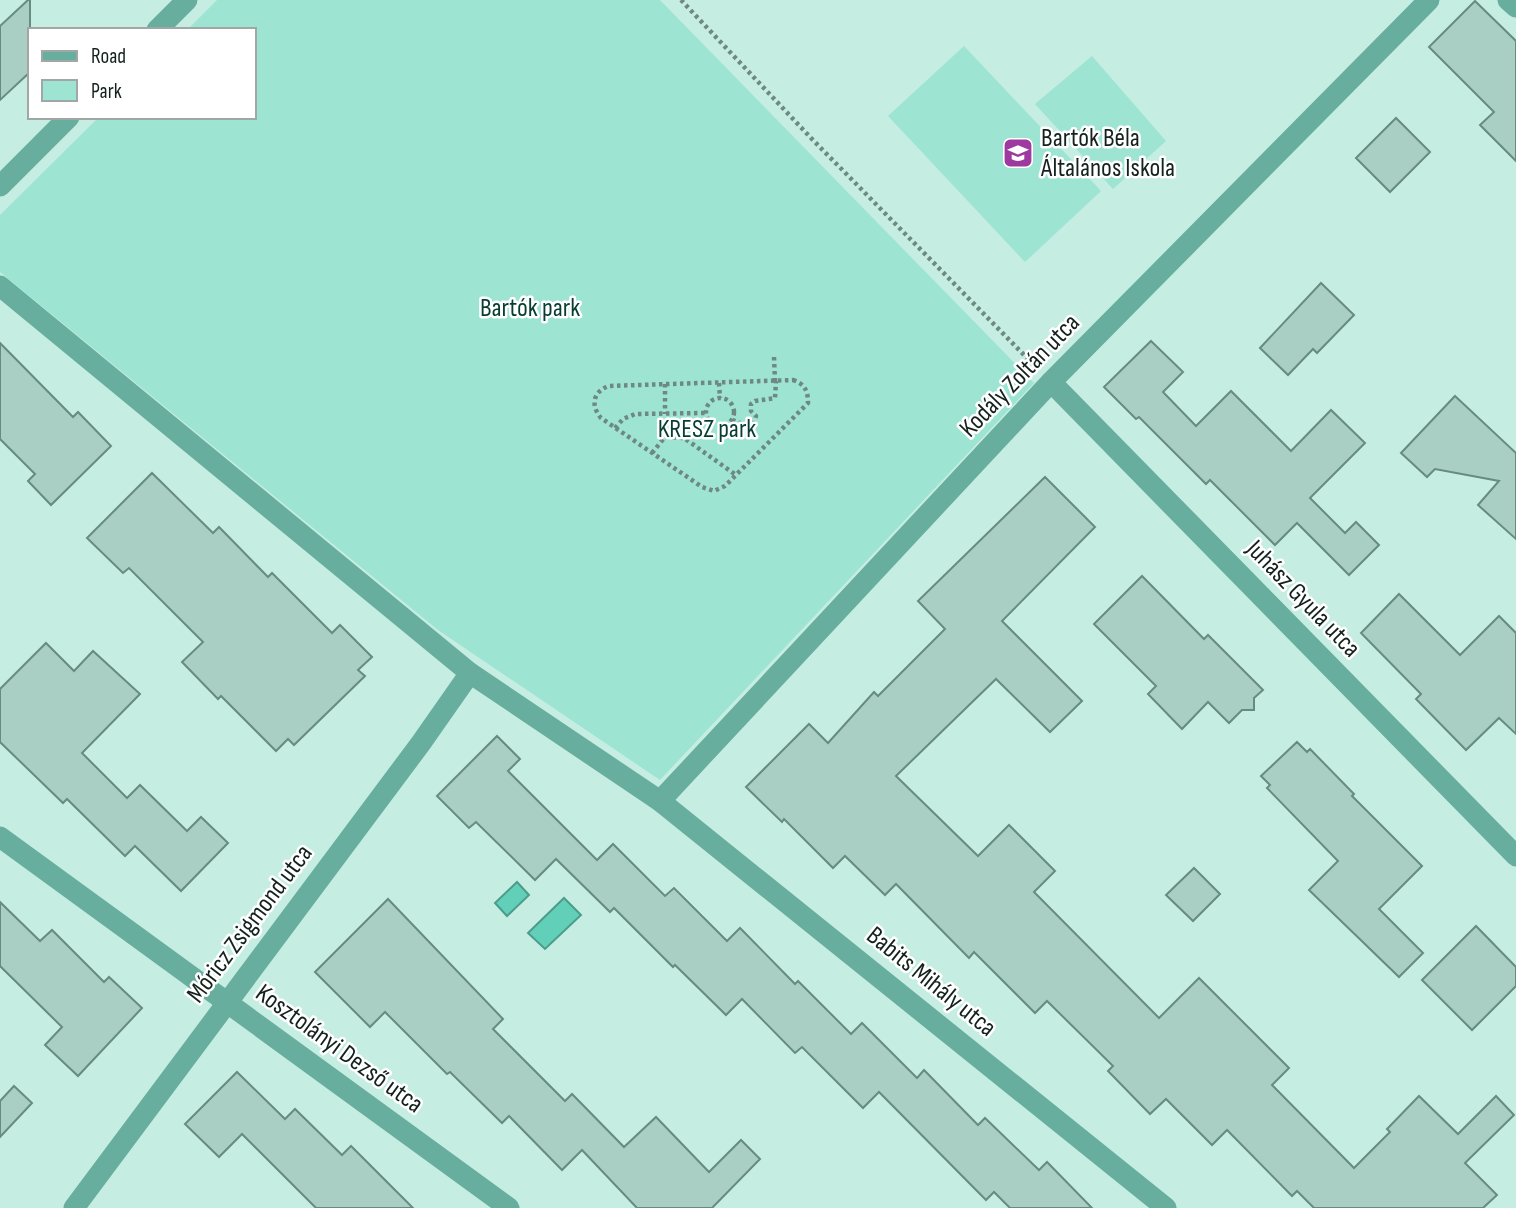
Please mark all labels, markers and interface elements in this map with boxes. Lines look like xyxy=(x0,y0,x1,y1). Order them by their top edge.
legend xyxy=(28,28,256,119)
text: Road xyxy=(91,44,126,69)
text: Park xyxy=(91,79,122,104)
place label: Bartók Béla Általános Iskola xyxy=(1040,123,1175,184)
school or university icon: Bartók Béla Általános Iskola xyxy=(1001,136,1035,170)
park label: Bartók park xyxy=(480,293,580,324)
street label: Kodály Zoltán utca xyxy=(953,308,1087,444)
park label: KRESZ park xyxy=(658,414,756,445)
street label: Juhász Gyula utca xyxy=(1239,533,1367,664)
street label: Móricz Zsigmond utca xyxy=(181,839,319,1009)
street label: Babits Mihály utca xyxy=(860,920,1002,1044)
street label: Kosztolányi Dezső utca xyxy=(249,978,429,1120)

